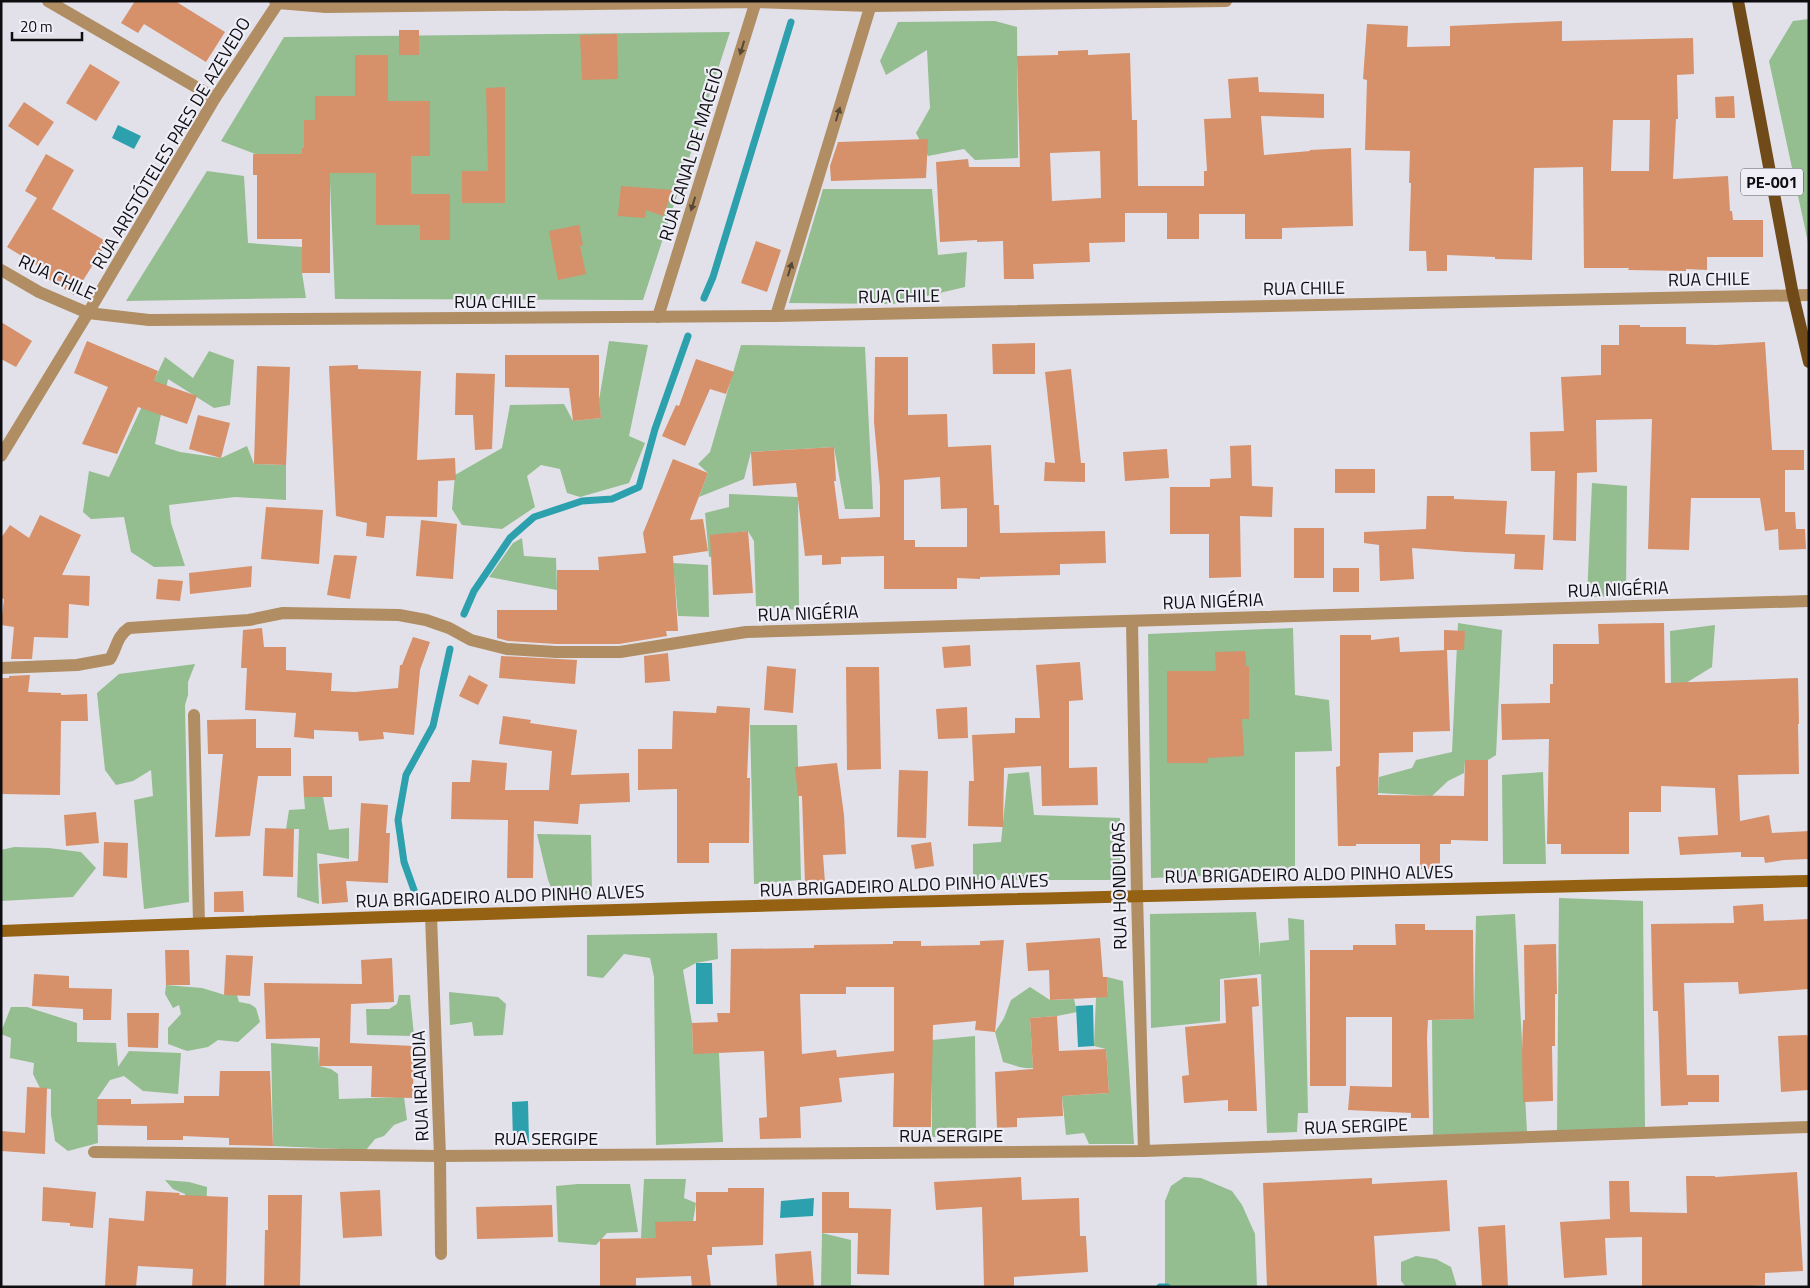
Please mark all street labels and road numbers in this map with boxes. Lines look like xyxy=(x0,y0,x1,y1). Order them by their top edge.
street label: RUA ARISTÓTELES PAES DE AZEVEDO xyxy=(85,12,257,274)
street label: RUA CANAL DE MACEIÓ xyxy=(652,64,730,244)
road number: PE-001 xyxy=(1741,168,1803,196)
street label: RUA CHILE xyxy=(14,247,100,307)
street label: RUA CHILE xyxy=(1668,265,1750,293)
street label: RUA CHILE xyxy=(1263,274,1345,302)
street label: RUA CHILE xyxy=(858,282,940,310)
street label: RUA CHILE xyxy=(454,288,536,315)
street label: RUA NIGÉRIA xyxy=(1567,574,1669,604)
street label: RUA NIGÉRIA xyxy=(1162,586,1264,616)
street label: RUA NIGÉRIA xyxy=(757,598,859,628)
street label: RUA HONDURAS xyxy=(1104,822,1134,950)
street label: RUA BRIGADEIRO ALDO PINHO ALVES xyxy=(1164,858,1454,890)
street label: RUA BRIGADEIRO ALDO PINHO ALVES xyxy=(759,866,1049,904)
street label: RUA BRIGADEIRO ALDO PINHO ALVES xyxy=(355,877,645,915)
street label: RUA IRLANDIA xyxy=(405,1030,435,1142)
street label: RUA SERGIPE xyxy=(1303,1111,1409,1141)
street label: RUA SERGIPE xyxy=(899,1122,1003,1149)
street label: RUA SERGIPE xyxy=(494,1125,598,1152)

